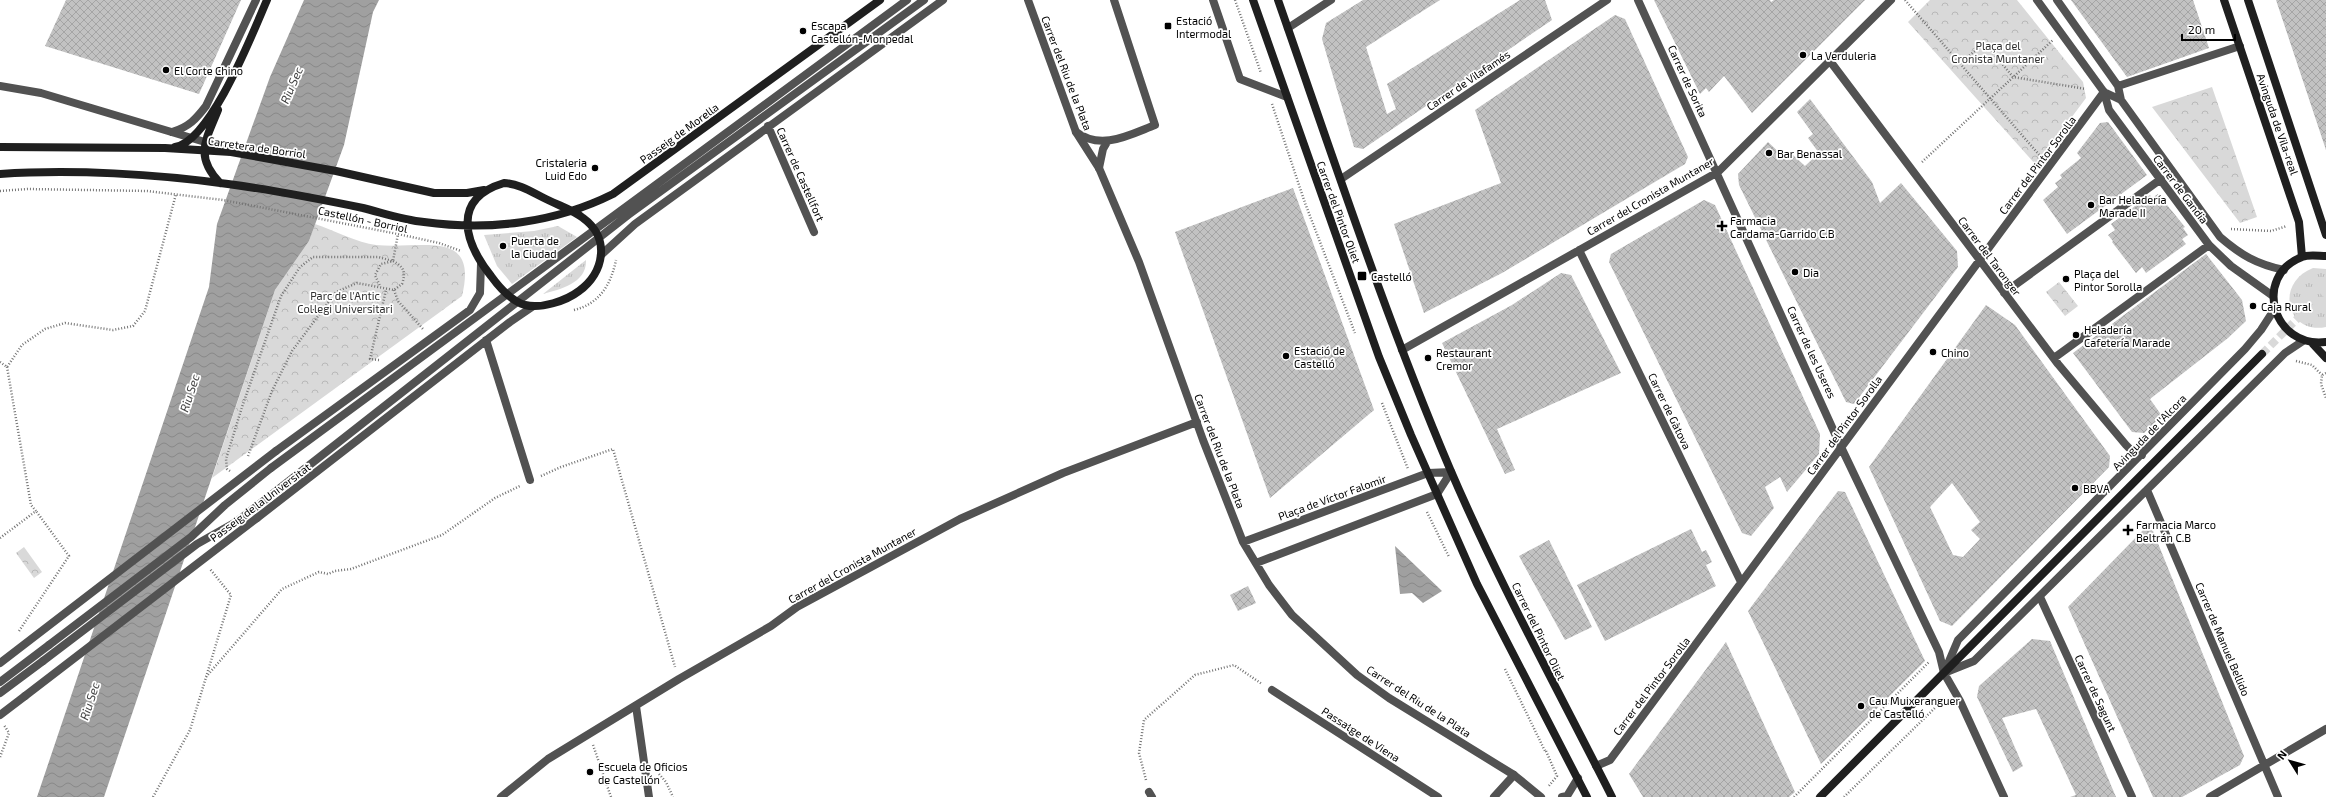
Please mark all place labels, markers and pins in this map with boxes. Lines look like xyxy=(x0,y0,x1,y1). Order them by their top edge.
place label: Estació Intermodal xyxy=(1176,14,1232,40)
place label: Escapa Castellón-Monpedal xyxy=(811,19,914,45)
marker: Estació Intermodal xyxy=(1163,21,1173,31)
marker: Escapa Castellón-Monpedal xyxy=(798,26,808,36)
place label: La Verduleria xyxy=(1811,49,1876,62)
marker: La Verduleria xyxy=(1798,50,1808,60)
place label: El Corte Chino xyxy=(174,64,243,77)
marker: El Corte Chino xyxy=(161,65,171,75)
place label: Bar Benassal xyxy=(1777,147,1843,160)
marker: Bar Benassal xyxy=(1764,148,1774,158)
place label: Cristaleria Luid Edo xyxy=(535,156,587,182)
marker: Cristaleria Luid Edo xyxy=(590,163,600,173)
place label: Bar Heladería Marade II xyxy=(2099,193,2166,219)
marker: Bar Heladería Marade II xyxy=(2086,200,2096,210)
place label: Farmacia Cardama-Garrido C.B xyxy=(1730,214,1835,240)
marker: Farmacia Cardama-Garrido C.B xyxy=(1717,221,1727,231)
place label: Puerta de la Ciudad xyxy=(511,234,559,260)
marker: Puerta de la Ciudad xyxy=(498,241,508,251)
place label: Dia xyxy=(1803,266,1819,279)
marker: Dia xyxy=(1790,267,1800,277)
place label: Plaça del Pintor Sorolla xyxy=(2074,267,2142,293)
marker: Castelló xyxy=(1356,270,1368,282)
place label: Castelló xyxy=(1371,270,1412,283)
marker: Plaça del Pintor Sorolla xyxy=(2061,274,2071,284)
place label: Caja Rural xyxy=(2261,300,2312,314)
marker: Caja Rural xyxy=(2248,301,2258,311)
place label: Heladería Cafetería Marade xyxy=(2084,323,2170,349)
marker: Heladería Cafetería Marade xyxy=(2071,330,2081,340)
place label: Estació de Castelló xyxy=(1294,344,1345,370)
place label: Restaurant Cremor xyxy=(1436,346,1492,372)
place label: Chino xyxy=(1941,346,1969,359)
marker: Chino xyxy=(1928,347,1938,357)
marker: Estació de Castelló xyxy=(1281,351,1291,361)
marker: Restaurant Cremor xyxy=(1423,353,1433,363)
place label: BBVA xyxy=(2083,482,2110,495)
marker: BBVA xyxy=(2070,483,2080,493)
place label: Farmacia Marco Beltrán C.B xyxy=(2136,518,2216,544)
marker: Farmacia Marco Beltrán C.B xyxy=(2123,525,2133,535)
place label: Cau Muixeranguer de Castelló xyxy=(1869,694,1960,720)
marker: Cau Muixeranguer de Castelló xyxy=(1856,701,1866,711)
place label: Escuela de Oficios de Castellón xyxy=(598,760,688,786)
marker: Escuela de Oficios de Castellón xyxy=(585,767,595,777)

